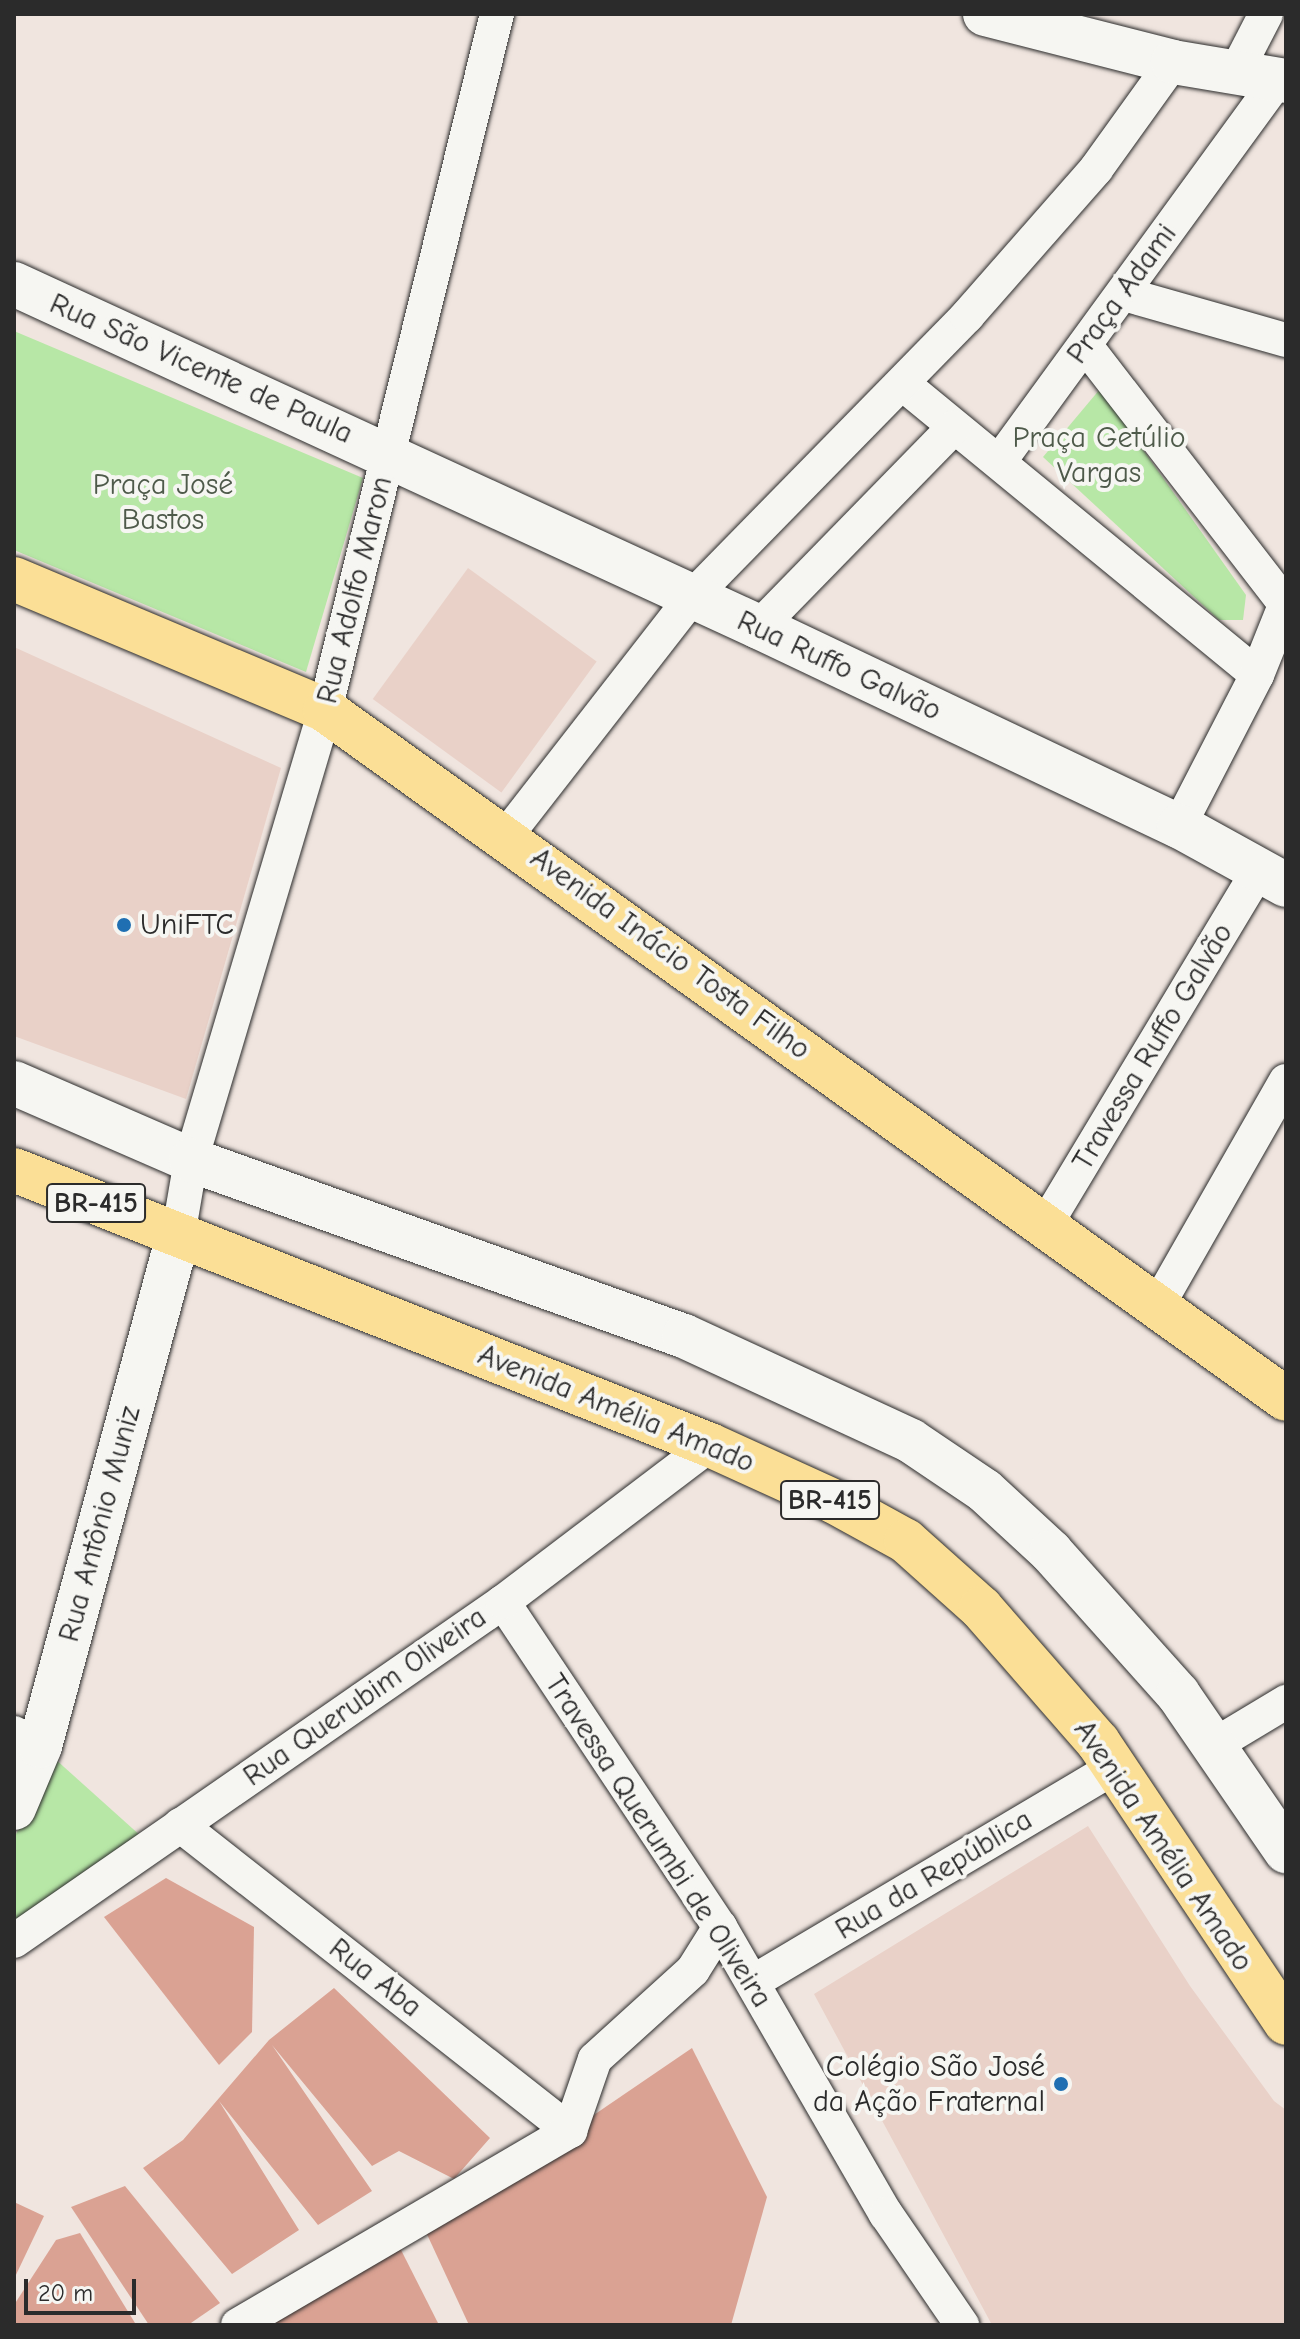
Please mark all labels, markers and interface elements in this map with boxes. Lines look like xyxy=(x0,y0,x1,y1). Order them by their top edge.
street label: Praça Adami xyxy=(1059,217,1185,371)
street label: Rua São Vicente de Paula xyxy=(44,286,358,452)
park label: Praça Getúlio Vargas xyxy=(1012,420,1186,490)
park label: Praça José Bastos xyxy=(93,467,233,538)
street label: Rua Adolfo Maron xyxy=(309,473,401,707)
street label: Rua Ruffo Galvão xyxy=(731,603,947,729)
street label: Avenida Inácio Tosta Filho xyxy=(523,840,817,1068)
place label: UniFTC xyxy=(140,907,234,943)
marker: UniFTC xyxy=(115,916,133,934)
street label: Travessa Ruffo Galvão xyxy=(1065,917,1241,1177)
road number: BR-415 xyxy=(46,1179,146,1227)
street label: Avenida Amélia Amado xyxy=(473,1337,759,1481)
street label: Rua Antônio Muniz xyxy=(51,1402,149,1646)
road number: BR-415 xyxy=(780,1476,880,1524)
street label: Rua Querubim Oliveira xyxy=(237,1600,493,1794)
street label: Travessa Querumbi de Oliveira xyxy=(537,1667,779,2015)
street label: Avenida Amélia Amado xyxy=(1066,1714,1260,1978)
street label: Rua da República xyxy=(829,1802,1039,1948)
street label: Rua Aba xyxy=(321,1931,429,2025)
place label: Colégio São José da Ação Fraternal xyxy=(813,2049,1045,2120)
marker: Colégio São José da Ação Fraternal xyxy=(1052,2075,1070,2093)
scale bar xyxy=(28,2263,140,2313)
text: 20 m xyxy=(38,2279,93,2307)

